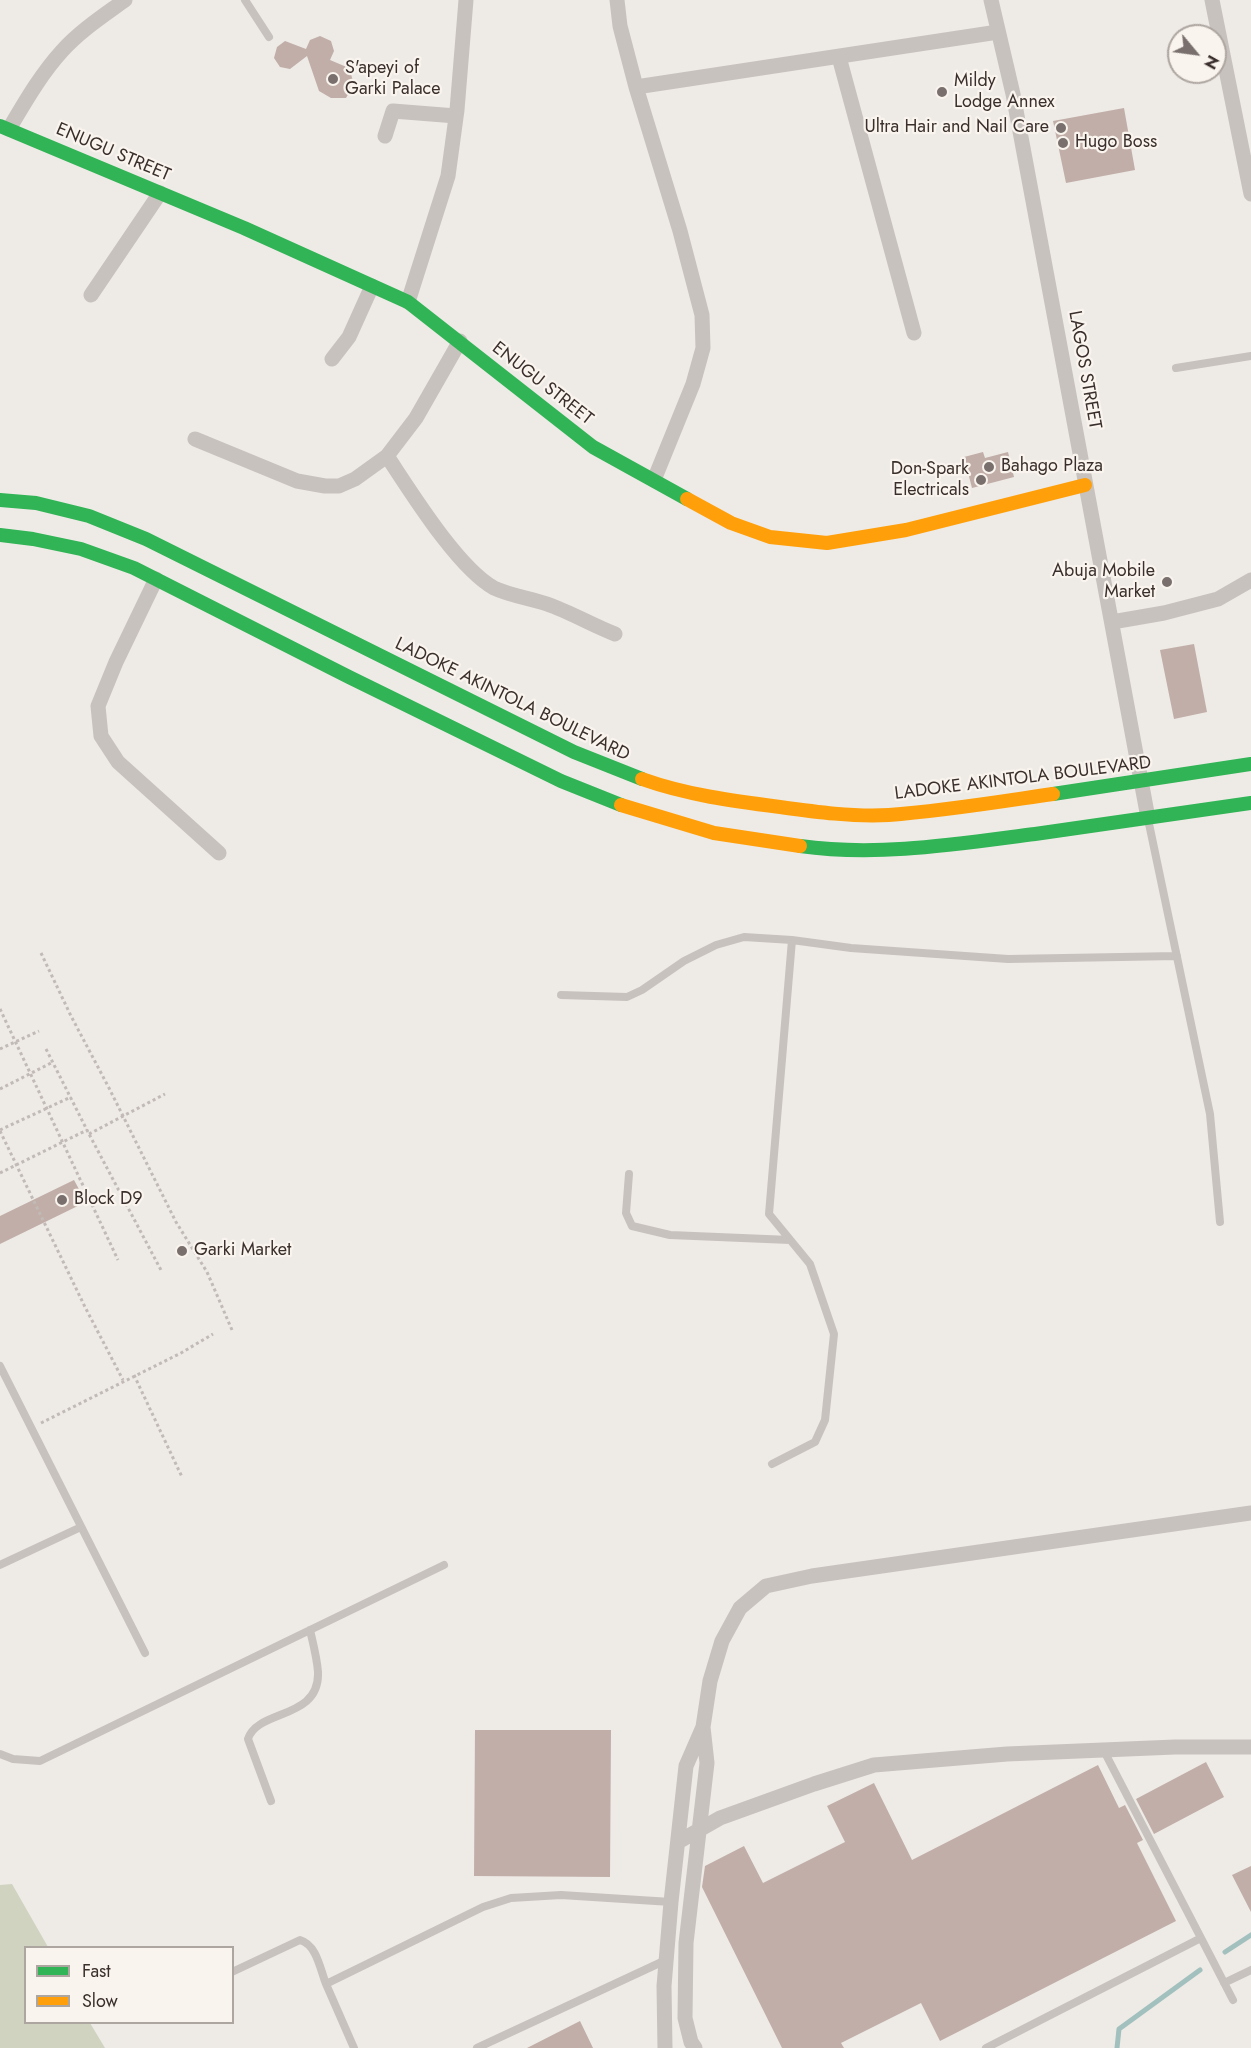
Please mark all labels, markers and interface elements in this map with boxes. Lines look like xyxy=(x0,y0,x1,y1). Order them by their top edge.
north arrow xyxy=(1167,24,1227,84)
text: N xyxy=(1198,51,1225,73)
place label: S'apeyi of Garki Palace xyxy=(345,58,440,100)
place label: Mildy Lodge Annex xyxy=(954,71,1054,113)
marker: S'apeyi of Garki Palace xyxy=(326,72,340,86)
marker: Mildy Lodge Annex xyxy=(935,85,949,99)
place label: Ultra Hair and Nail Care xyxy=(865,117,1049,139)
street label: ENUGU STREET xyxy=(53,119,173,187)
marker: Ultra Hair and Nail Care xyxy=(1054,121,1068,135)
place label: Hugo Boss xyxy=(1075,132,1157,154)
marker: Hugo Boss xyxy=(1056,136,1070,150)
street label: LAGOS STREET xyxy=(1063,309,1105,431)
street label: ENUGU STREET xyxy=(487,338,597,430)
place label: Bahago Plaza xyxy=(1001,456,1103,478)
place label: Don-Spark Electricals xyxy=(891,459,969,502)
marker: Bahago Plaza xyxy=(982,460,996,474)
marker: Don-Spark Electricals xyxy=(974,473,988,487)
place label: Abuja Mobile Market xyxy=(1052,561,1155,604)
marker: Abuja Mobile Market xyxy=(1160,575,1174,589)
street label: LADOKE AKINTOLA BOULEVARD xyxy=(391,634,633,766)
street label: LADOKE AKINTOLA BOULEVARD xyxy=(894,753,1152,805)
place label: Block D9 xyxy=(74,1189,143,1211)
marker: Block D9 xyxy=(55,1193,69,1207)
place label: Garki Market xyxy=(194,1240,291,1262)
marker: Garki Market xyxy=(175,1244,189,1258)
legend xyxy=(24,1946,234,2024)
text: Fast xyxy=(82,1958,111,1984)
text: Slow xyxy=(82,1988,118,2014)

